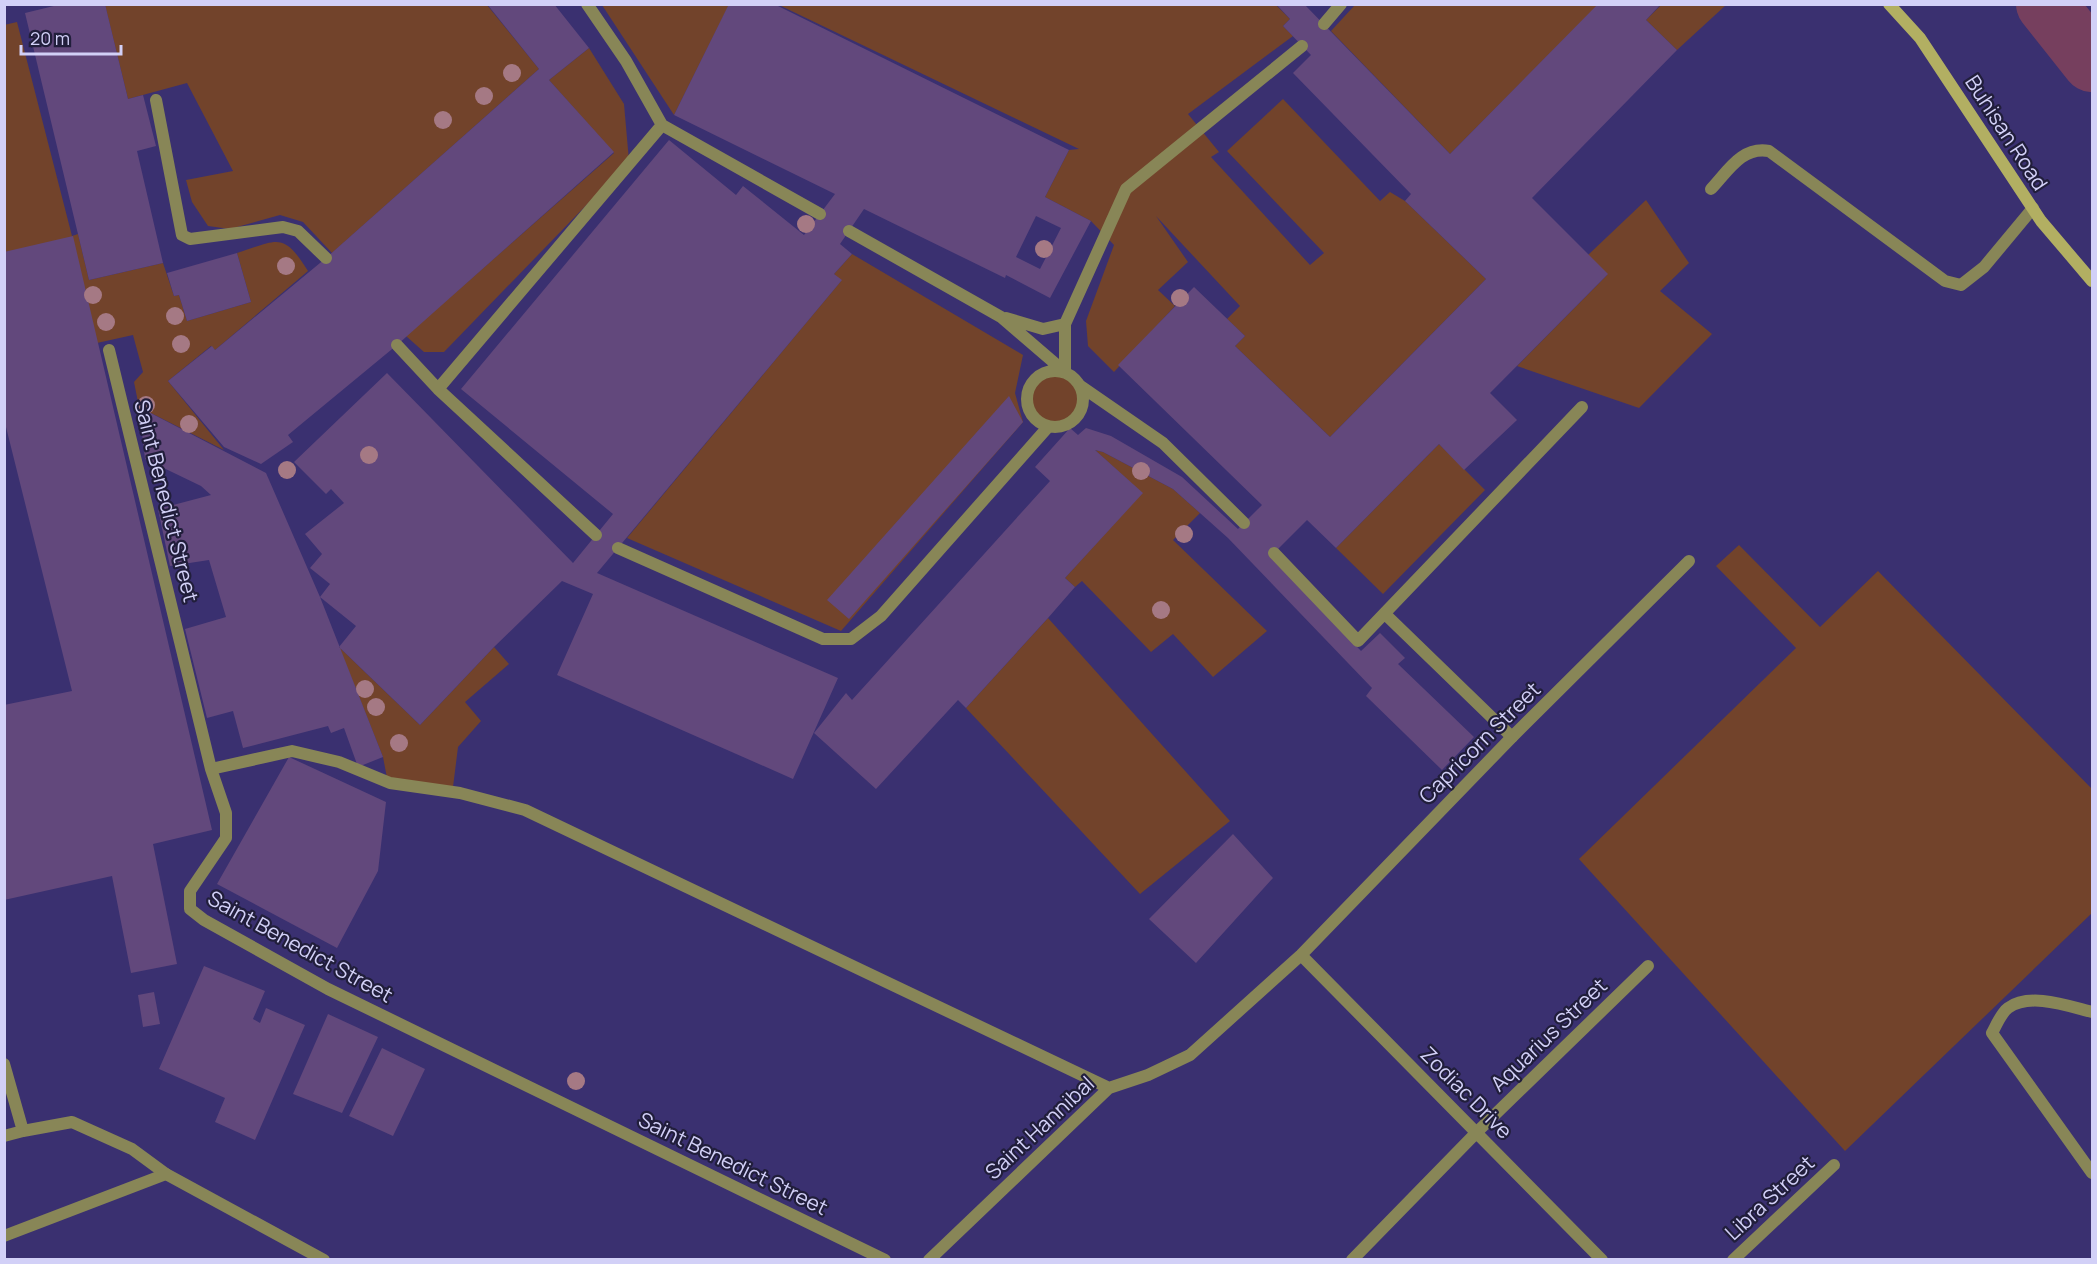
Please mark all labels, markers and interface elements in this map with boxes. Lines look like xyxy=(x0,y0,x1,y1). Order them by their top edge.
scale bar xyxy=(21,18,122,56)
text: 20 m xyxy=(30,26,70,50)
street label: Buhisan Road xyxy=(1959,70,2054,195)
street label: Saint Benedict Street xyxy=(128,397,206,605)
street label: Capricorn Street xyxy=(1412,675,1546,809)
street label: Saint Benedict Street xyxy=(203,884,398,1009)
street label: Aquarius Street xyxy=(1484,972,1613,1097)
street label: Zodiac Drive xyxy=(1415,1040,1519,1144)
street label: Saint Hannibal xyxy=(979,1069,1100,1185)
street label: Saint Benedict Street xyxy=(634,1105,833,1221)
street label: Libra Street xyxy=(1719,1149,1820,1246)

